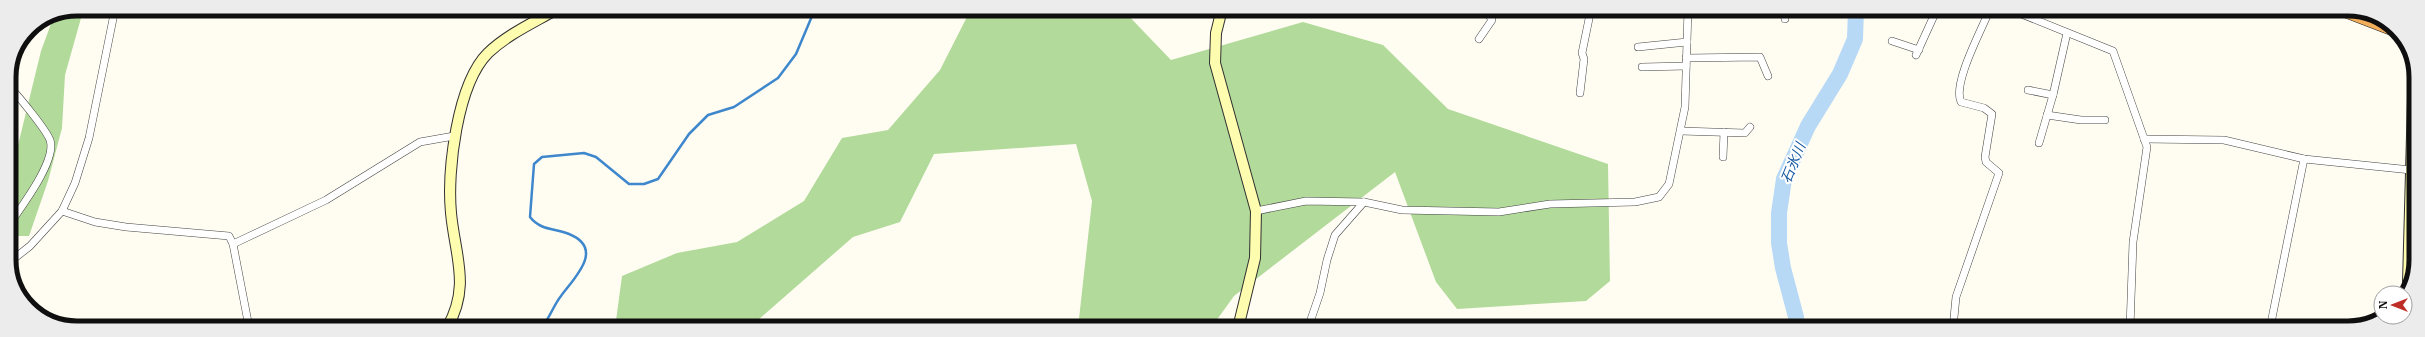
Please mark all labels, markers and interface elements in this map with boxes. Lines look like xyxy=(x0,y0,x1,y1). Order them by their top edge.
water label: 石氷川 xyxy=(1777,138,1810,186)
north arrow xyxy=(2373,285,2413,325)
text: N xyxy=(2376,300,2390,309)

